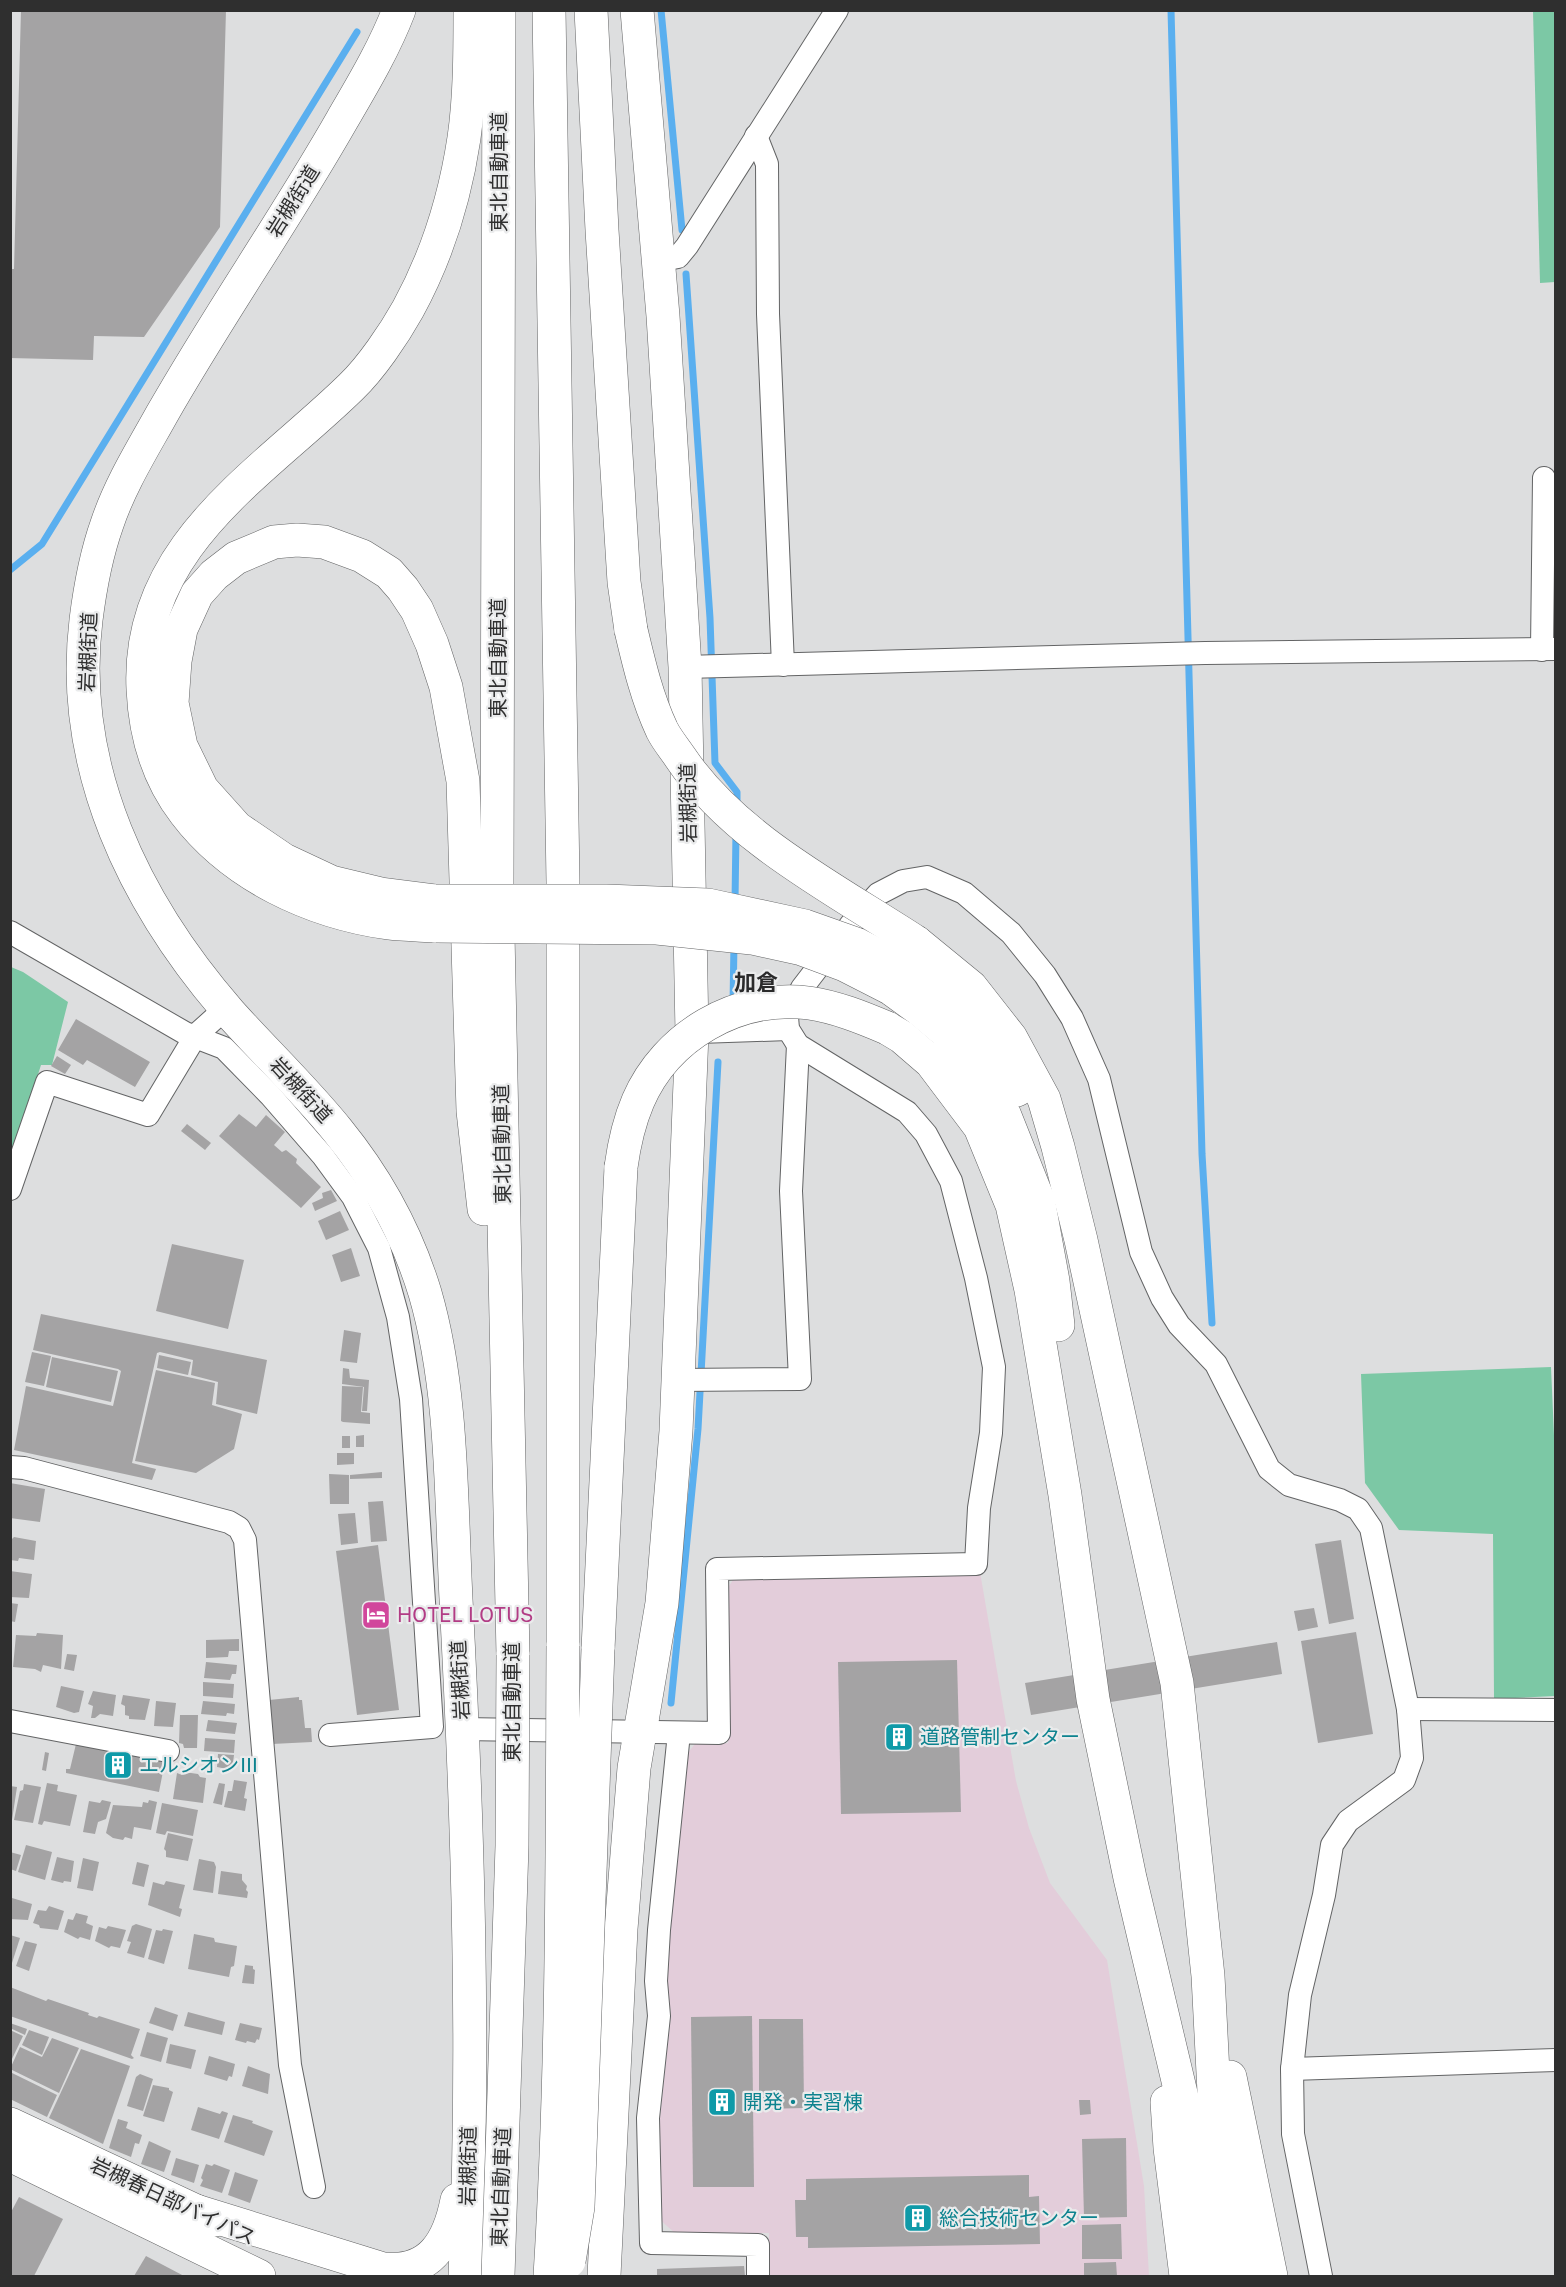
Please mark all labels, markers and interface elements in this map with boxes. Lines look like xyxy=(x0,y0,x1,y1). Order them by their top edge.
street label: 東北自動車道 xyxy=(487,112,511,232)
street label: 岩槻街道 xyxy=(262,161,324,241)
street label: 東北自動車道 xyxy=(486,598,510,718)
street label: 岩槻街道 xyxy=(75,612,101,692)
street label: 岩槻街道 xyxy=(675,763,701,843)
district label: 加倉 xyxy=(734,969,778,995)
street label: 岩槻街道 xyxy=(265,1053,337,1127)
street label: 東北自動車道 xyxy=(489,1084,515,1204)
hotel icon: HOTEL LOTUS xyxy=(360,1599,392,1631)
place label: HOTEL LOTUS xyxy=(397,1603,533,1627)
street label: 岩槻街道 xyxy=(446,1639,474,1721)
street label: 東北自動車道 xyxy=(500,1642,524,1762)
building icon: 道路管制センター xyxy=(883,1721,915,1753)
place label: 道路管制センター xyxy=(920,1725,1080,1749)
building icon: エルシオンⅢ xyxy=(102,1749,134,1781)
place label: エルシオンⅢ xyxy=(139,1753,259,1777)
building icon: 開発・実習棟 xyxy=(706,2086,738,2118)
place label: 開発・実習棟 xyxy=(743,2090,863,2114)
street label: 岩槻街道 xyxy=(455,2126,481,2206)
street label: 東北自動車道 xyxy=(487,2127,515,2247)
street label: 岩槻春日部バイパス xyxy=(87,2152,259,2250)
building icon: 総合技術センター xyxy=(902,2202,934,2234)
place label: 総合技術センター xyxy=(939,2206,1099,2230)

